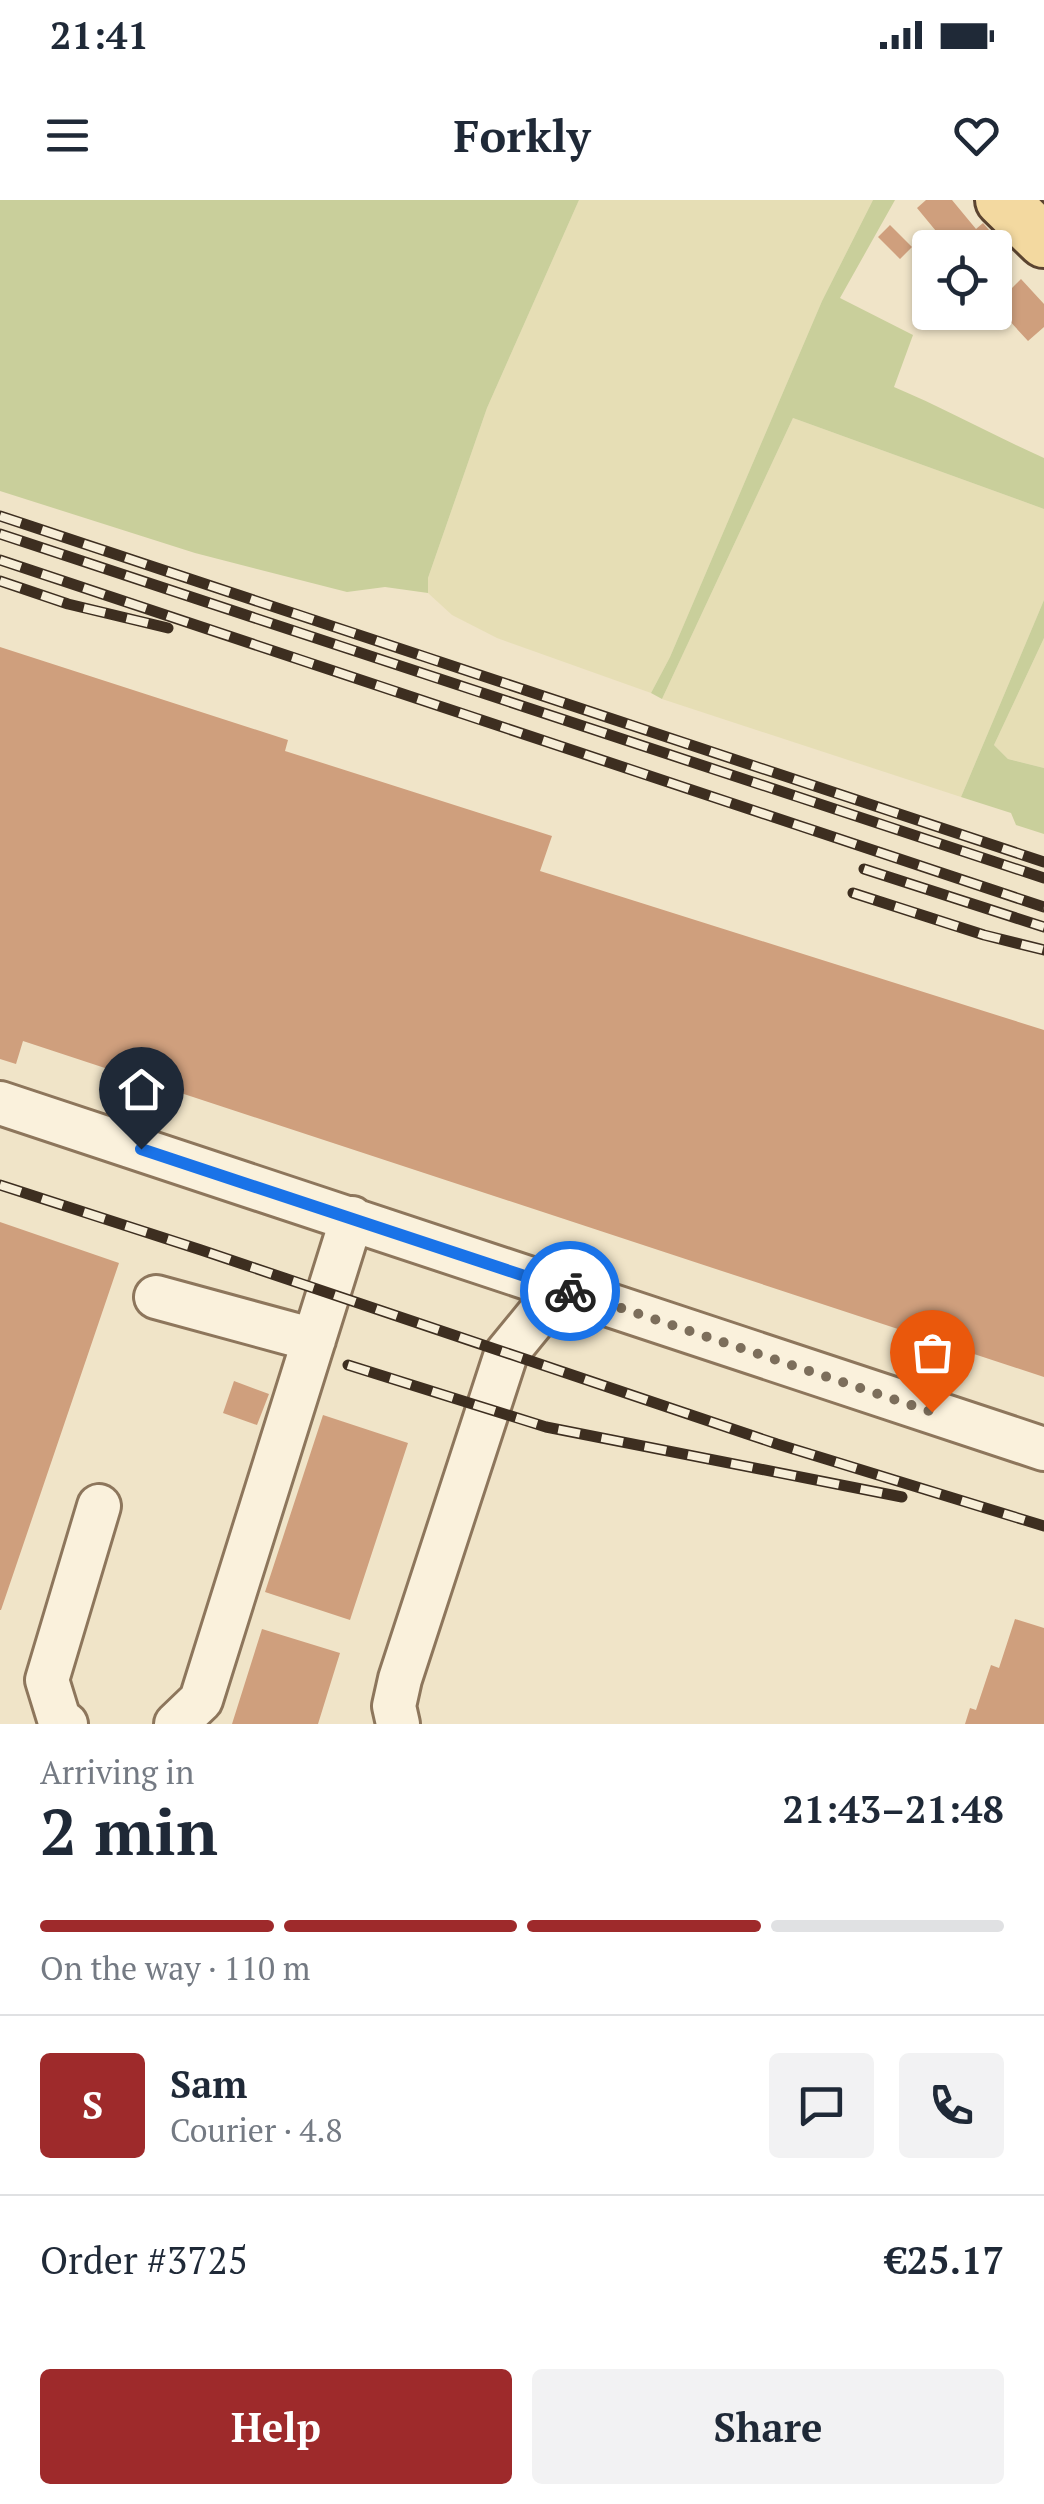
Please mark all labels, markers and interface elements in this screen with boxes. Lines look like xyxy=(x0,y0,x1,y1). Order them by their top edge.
text: 21:41 xyxy=(50,10,149,60)
text: Forkly xyxy=(454,105,590,165)
icon: menu xyxy=(40,108,95,163)
icon: heart xyxy=(949,108,1004,163)
map controls xyxy=(912,230,1012,330)
button: locate xyxy=(912,230,1012,330)
pin xyxy=(99,1047,184,1150)
icon: home xyxy=(114,1062,169,1117)
courier xyxy=(520,1241,620,1341)
icon: bike xyxy=(543,1264,598,1319)
pin xyxy=(890,1310,975,1413)
icon: bag xyxy=(905,1325,960,1380)
text: Arriving in xyxy=(40,1751,194,1793)
text: 21:43–21:48 xyxy=(782,1784,1004,1834)
text: 2 min xyxy=(40,1787,218,1874)
text: On the way · 110 m xyxy=(40,1947,310,1989)
button: chat xyxy=(769,2053,874,2158)
button: phone xyxy=(899,2053,1004,2158)
text: Sam xyxy=(170,2059,247,2109)
text: S xyxy=(82,2080,103,2130)
text: Courier · 4.8 xyxy=(170,2109,342,2151)
text: Order #3725 xyxy=(40,2235,248,2285)
text: €25.17 xyxy=(885,2235,1004,2285)
button: Help xyxy=(40,2369,512,2484)
button: Share xyxy=(532,2369,1004,2484)

